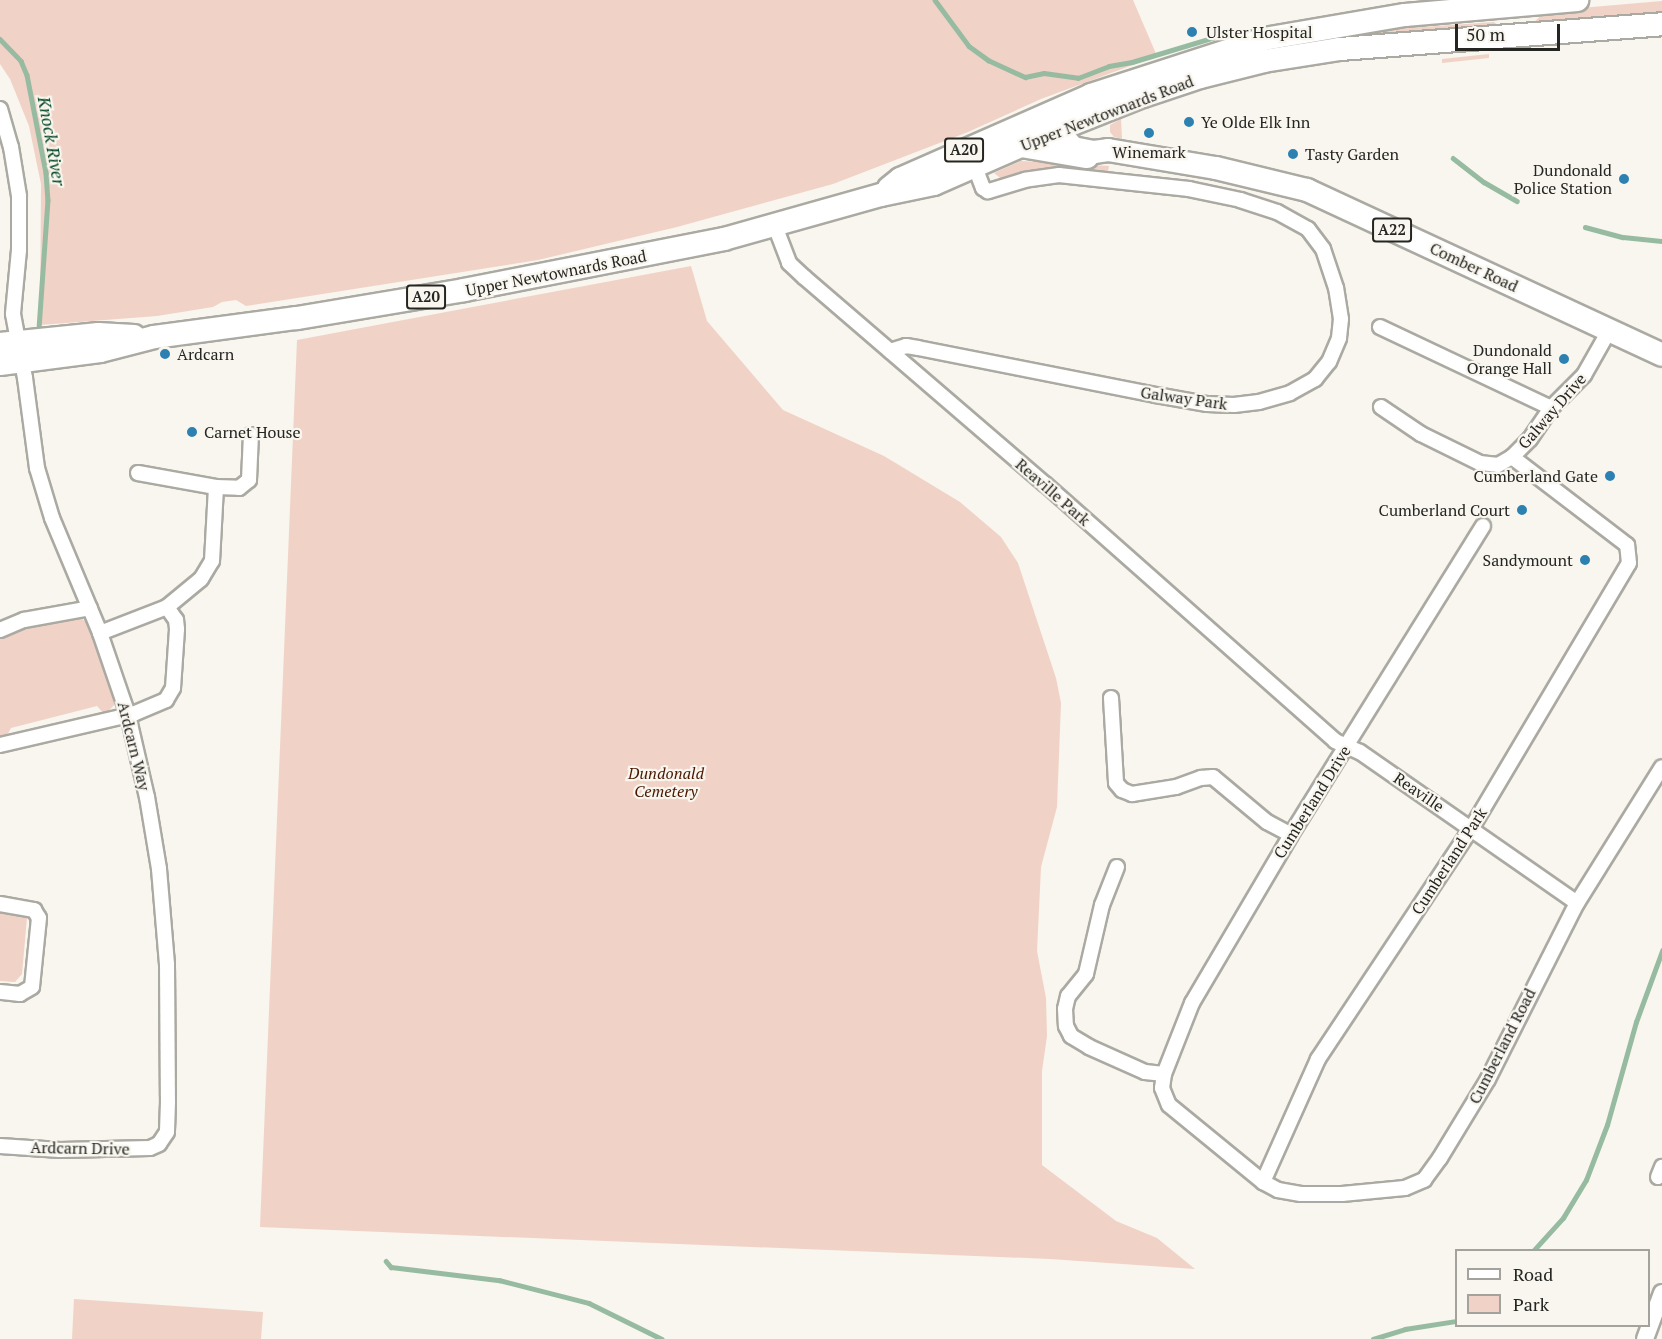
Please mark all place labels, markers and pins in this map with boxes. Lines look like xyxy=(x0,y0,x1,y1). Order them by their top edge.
place label: Ulster Hospital xyxy=(1206,22,1313,42)
marker: Ulster Hospital xyxy=(1183,23,1201,41)
place label: Ye Olde Elk Inn xyxy=(1201,112,1310,132)
marker: Ye Olde Elk Inn xyxy=(1182,115,1196,129)
marker: Winemark xyxy=(1142,126,1156,140)
place label: Winemark xyxy=(1112,142,1186,162)
place label: Tasty Garden xyxy=(1305,144,1399,164)
marker: Tasty Garden xyxy=(1286,147,1300,161)
place label: Dundonald Police Station xyxy=(1514,160,1612,198)
marker: Dundonald Police Station xyxy=(1617,172,1631,186)
place label: Dundonald Orange Hall xyxy=(1467,340,1552,378)
place label: Ardcarn xyxy=(177,344,234,364)
marker: Ardcarn xyxy=(158,347,172,361)
marker: Dundonald Orange Hall xyxy=(1557,352,1571,366)
place label: Carnet House xyxy=(204,422,301,442)
marker: Carnet House xyxy=(185,425,199,439)
place label: Cumberland Gate xyxy=(1474,466,1598,486)
marker: Cumberland Gate xyxy=(1603,469,1617,483)
place label: Cumberland Court xyxy=(1379,500,1510,520)
marker: Cumberland Court xyxy=(1515,503,1529,517)
place label: Sandymount xyxy=(1483,550,1573,570)
marker: Sandymount xyxy=(1578,553,1592,567)

